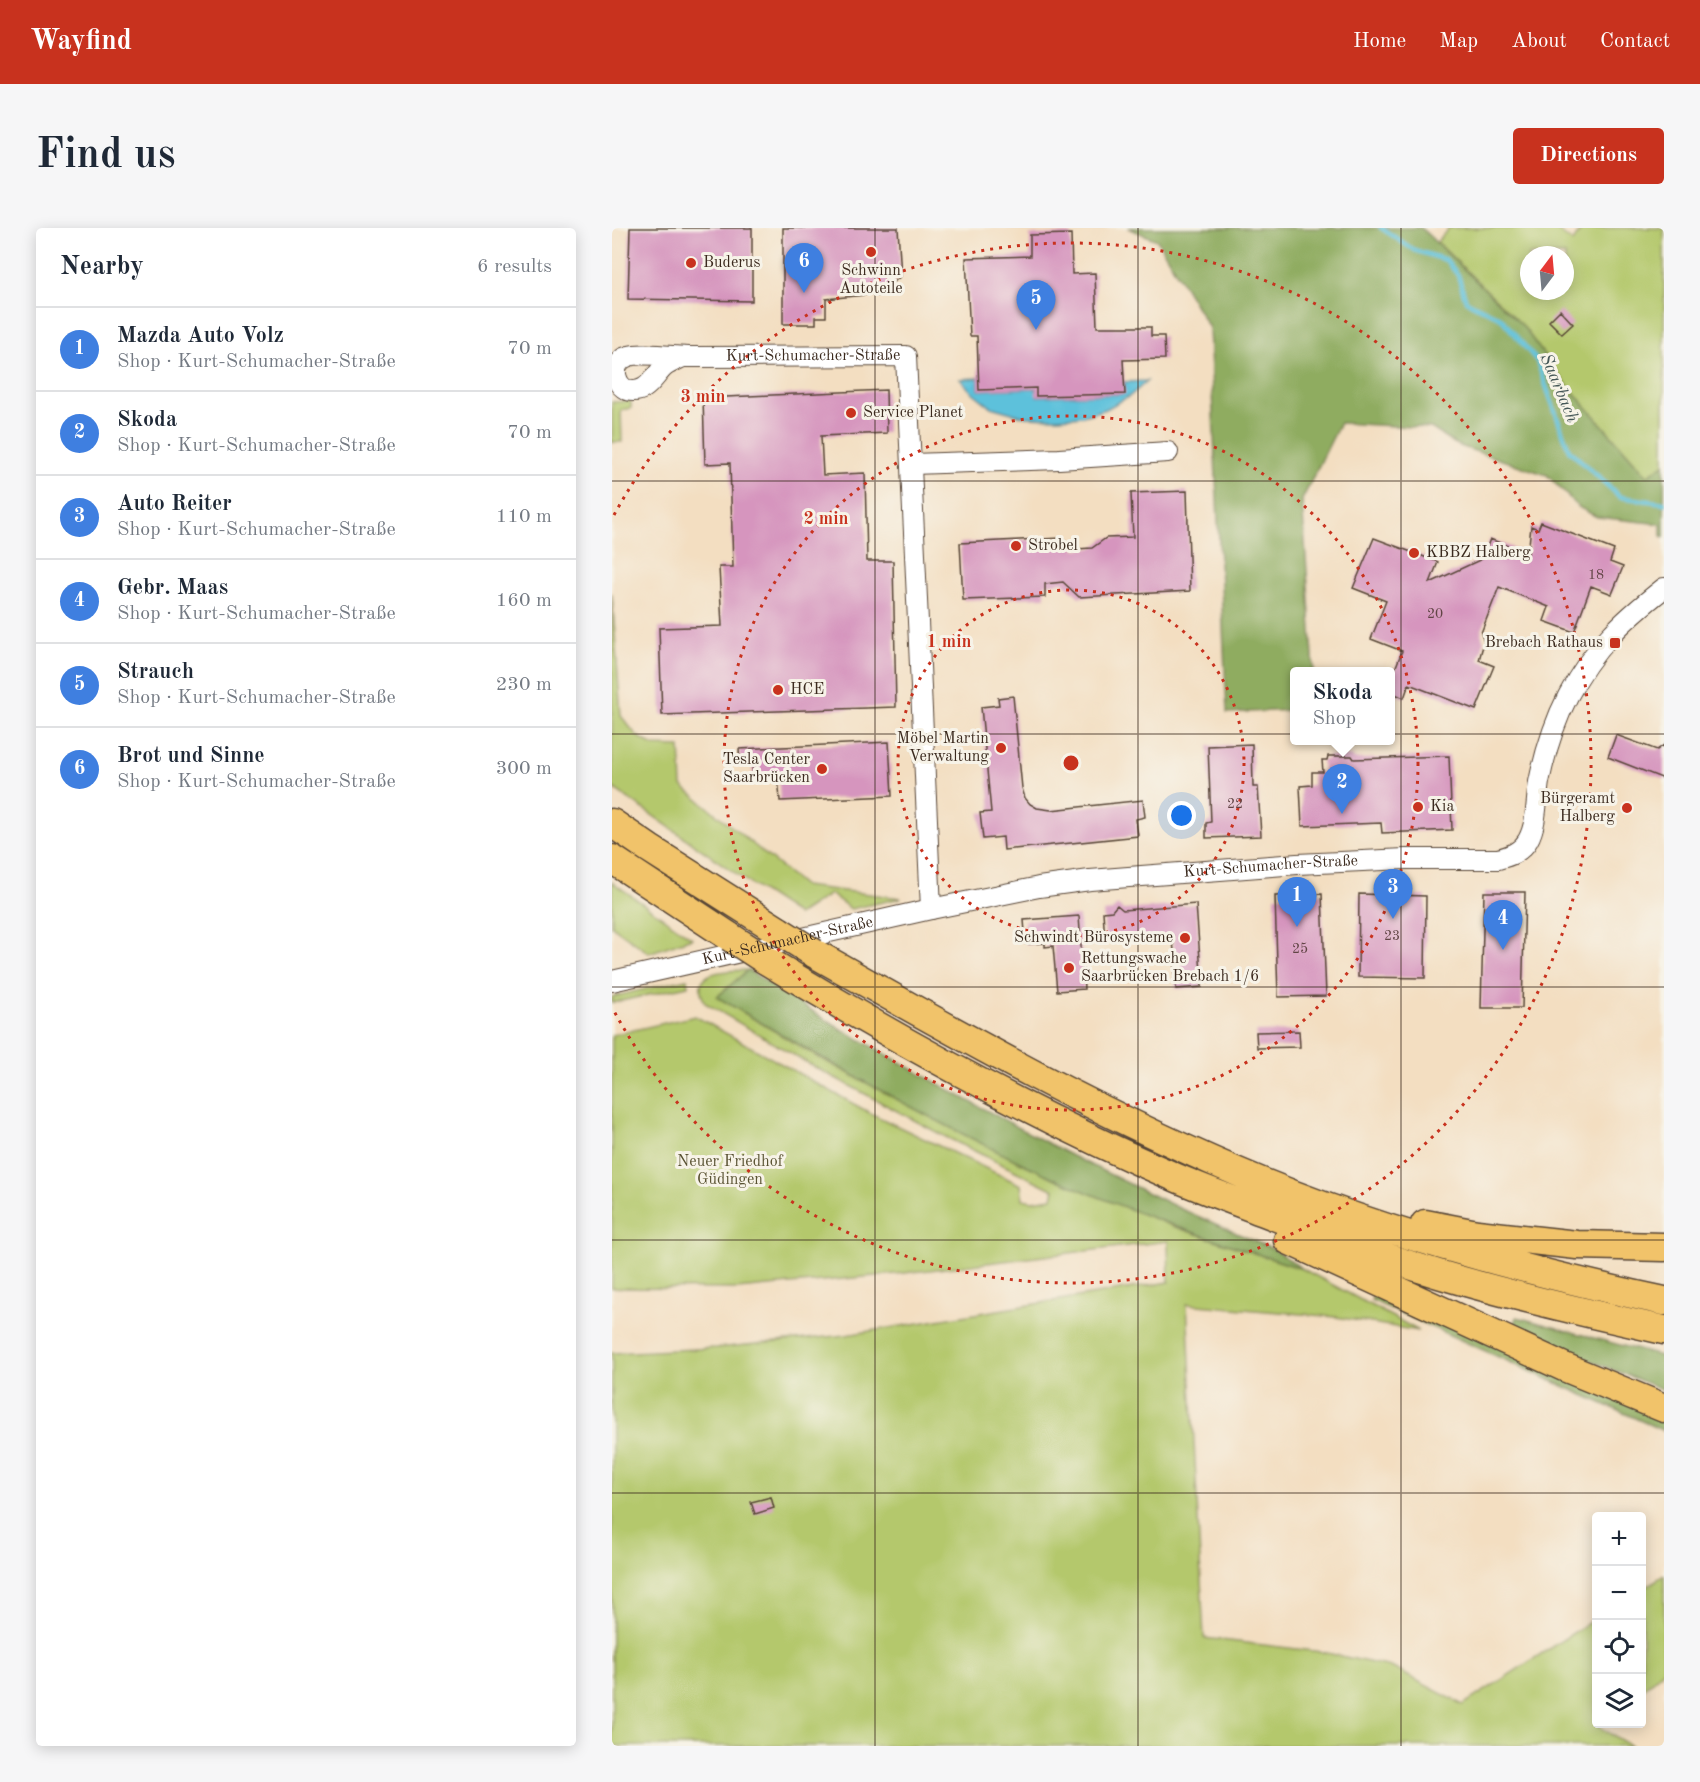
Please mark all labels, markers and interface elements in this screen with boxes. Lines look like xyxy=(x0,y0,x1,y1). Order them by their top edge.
text: Wayfind xyxy=(30,28,132,56)
text: Home xyxy=(1353,31,1406,52)
text: Map xyxy=(1439,31,1478,52)
text: About xyxy=(1511,31,1567,52)
text: Contact xyxy=(1600,31,1670,52)
button: Directions xyxy=(1513,128,1664,184)
text: Find us xyxy=(36,135,175,177)
pin: 6 xyxy=(784,244,824,293)
marker: Schwinn Autoteile xyxy=(864,245,878,259)
north arrow xyxy=(1520,246,1574,300)
text: Nearby xyxy=(60,254,144,280)
place label: Buderus xyxy=(703,255,760,271)
marker: Buderus xyxy=(684,256,698,270)
text: 6 results xyxy=(477,257,552,277)
place label: Schwinn Autoteile xyxy=(839,263,903,297)
pin: 5 xyxy=(1016,280,1056,330)
text: Mazda Auto Volz xyxy=(117,325,284,347)
text: 1 xyxy=(74,339,85,359)
text: 70 m xyxy=(507,339,552,359)
street label: Kurt-Schumacher-Straße xyxy=(726,348,900,365)
water label: Saarbach xyxy=(1536,351,1582,425)
text: Shop · Kurt-Schumacher-Straße xyxy=(117,352,396,372)
text: 3 min xyxy=(680,388,726,406)
place label: Service Planet xyxy=(863,405,964,421)
marker: Service Planet xyxy=(844,406,858,420)
text: Skoda xyxy=(117,409,177,431)
text: 2 xyxy=(74,423,85,443)
text: 70 m xyxy=(507,423,552,443)
text: Shop · Kurt-Schumacher-Straße xyxy=(117,436,396,456)
text: Auto Reiter xyxy=(117,493,232,515)
text: 3 xyxy=(74,507,85,527)
text: 110 m xyxy=(496,507,552,527)
text: 2 min xyxy=(803,510,849,528)
text: Shop · Kurt-Schumacher-Straße xyxy=(117,520,396,540)
place label: Strobel xyxy=(1028,538,1078,554)
marker: Strobel xyxy=(1009,539,1023,553)
place label: KBBZ Halberg xyxy=(1426,545,1531,561)
marker: KBBZ Halberg xyxy=(1407,546,1421,560)
house number: 18 xyxy=(1588,568,1604,582)
text: Gebr. Maas xyxy=(117,577,228,599)
text: 4 xyxy=(74,591,85,611)
text: 160 m xyxy=(496,591,552,611)
text: Shop · Kurt-Schumacher-Straße xyxy=(117,604,396,624)
house number: 20 xyxy=(1427,607,1443,621)
text: 1 min xyxy=(926,633,972,651)
place label: Brebach Rathaus xyxy=(1485,635,1603,651)
marker: Brebach Rathaus xyxy=(1608,636,1622,650)
text: Strauch xyxy=(117,661,194,683)
popup xyxy=(1290,667,1395,745)
text: 5 xyxy=(74,675,85,695)
text: 230 m xyxy=(496,675,552,695)
place label: HCE xyxy=(790,682,824,698)
text: Skoda xyxy=(1312,682,1373,704)
marker: HCE xyxy=(771,683,785,697)
text: Shop · Kurt-Schumacher-Straße xyxy=(117,688,396,708)
text: Shop xyxy=(1312,709,1356,729)
place label: Möbel Martin Verwaltung xyxy=(897,731,989,765)
marker: Möbel Martin Verwaltung xyxy=(994,741,1008,755)
text: Brot und Sinne xyxy=(117,745,265,767)
place label: Tesla Center Saarbrücken xyxy=(722,752,810,786)
centre of rings xyxy=(1061,753,1081,773)
text: 6 xyxy=(74,759,85,779)
text: 300 m xyxy=(496,759,552,779)
marker: Tesla Center Saarbrücken xyxy=(815,762,829,776)
pin: 2 xyxy=(1322,764,1362,814)
text: Shop · Kurt-Schumacher-Straße xyxy=(117,772,396,792)
place label: Bürgeramt Halberg xyxy=(1540,791,1615,825)
house number: 22 xyxy=(1227,797,1243,811)
place label: Kia xyxy=(1430,799,1454,815)
marker: Kia xyxy=(1411,800,1425,814)
your location xyxy=(1167,801,1196,830)
marker: Bürgeramt Halberg xyxy=(1620,801,1634,815)
street label: Kurt-Schumacher-Straße xyxy=(1183,853,1358,881)
pin: 3 xyxy=(1374,870,1412,919)
pin: 1 xyxy=(1278,878,1316,927)
pin: 4 xyxy=(1484,900,1522,950)
street label: Kurt-Schumacher-Straße xyxy=(701,914,875,968)
house number: 23 xyxy=(1384,929,1400,943)
place label: Schwindt Bürosysteme xyxy=(1014,930,1173,946)
marker: Schwindt Bürosysteme xyxy=(1178,931,1192,945)
house number: 25 xyxy=(1292,942,1308,956)
place label: Rettungswache Saarbrücken Brebach 1/6 xyxy=(1081,951,1259,985)
marker: Rettungswache Saarbrücken Brebach 1/6 xyxy=(1062,961,1076,975)
park label: Neuer Friedhof Güdingen xyxy=(677,1154,784,1188)
map controls xyxy=(1592,1512,1646,1728)
button: + xyxy=(1592,1512,1646,1566)
button: − xyxy=(1592,1566,1646,1620)
button: locate xyxy=(1592,1620,1646,1674)
button: layers xyxy=(1592,1674,1646,1728)

